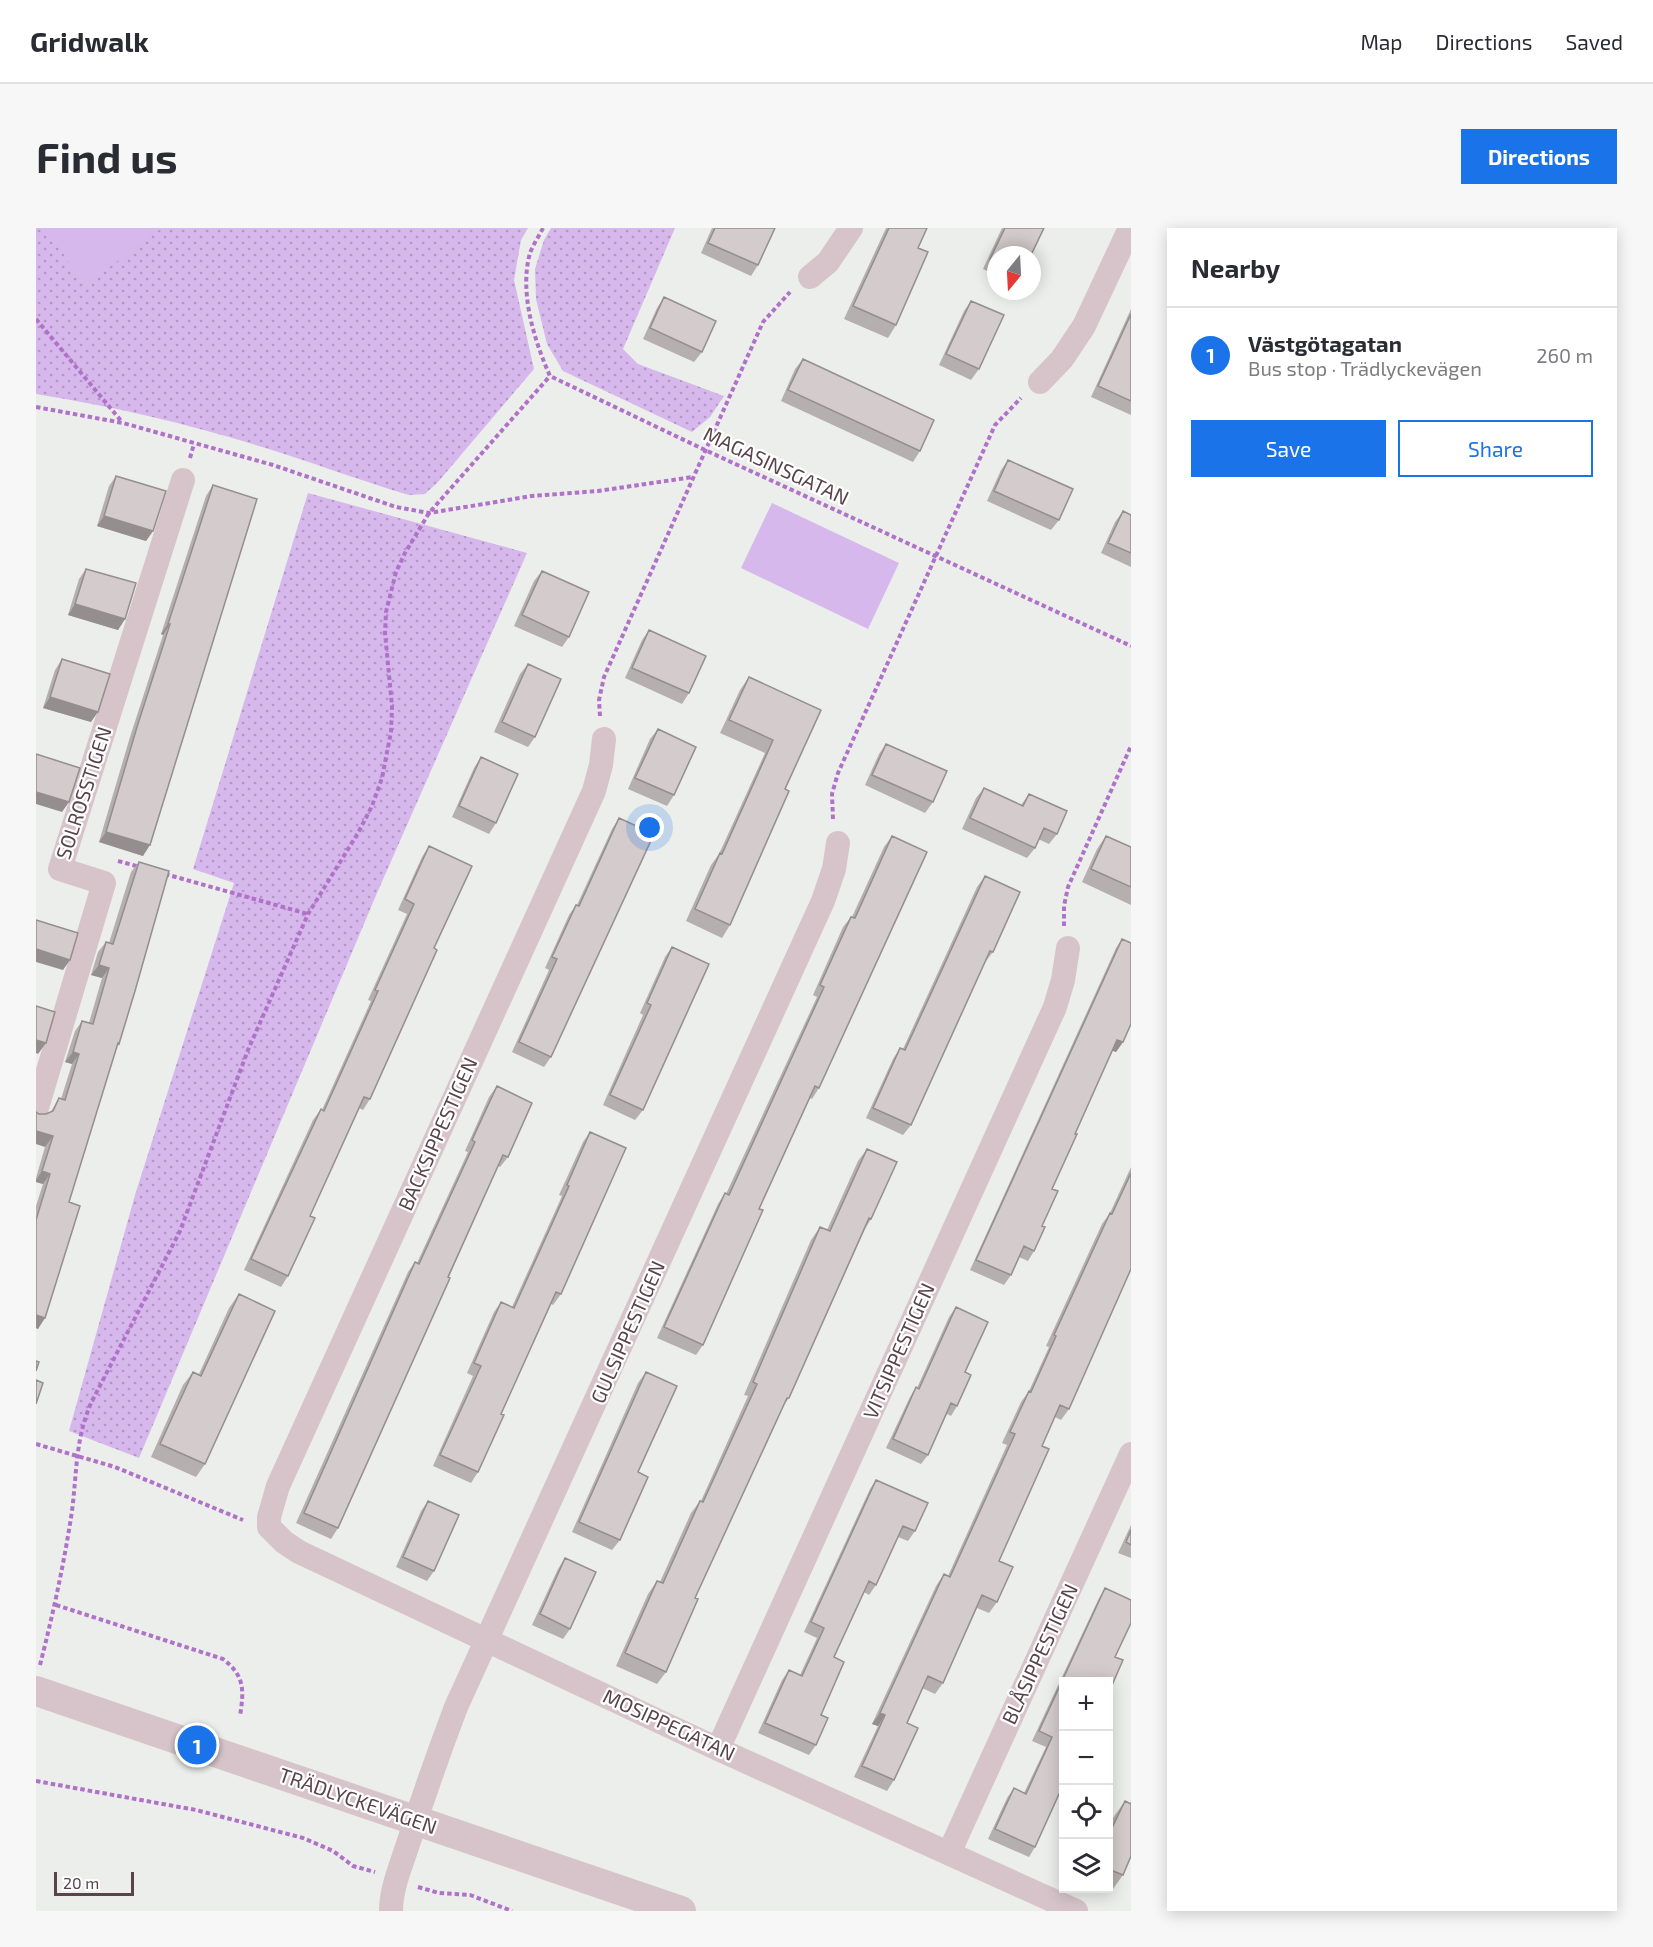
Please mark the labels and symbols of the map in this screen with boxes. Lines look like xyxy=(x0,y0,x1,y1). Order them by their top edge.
north arrow xyxy=(987,246,1041,300)
street label: MAGASINSGATAN xyxy=(700,421,853,509)
street label: SOLROSSTIGEN xyxy=(50,723,116,862)
your location xyxy=(635,813,664,842)
street label: BACKSIPPESTIGEN xyxy=(393,1053,482,1214)
street label: GULSIPPESTIGEN xyxy=(585,1257,669,1407)
street label: VITSIPPESTIGEN xyxy=(857,1279,939,1422)
street label: BLÅSIPPESTIGEN xyxy=(996,1579,1082,1728)
street label: MOSIPPEGATAN xyxy=(600,1683,739,1765)
pin: 1 xyxy=(178,1722,216,1768)
street label: TRÄDLYCKEVÄGEN xyxy=(276,1762,440,1838)
scale bar xyxy=(54,1869,134,1896)

